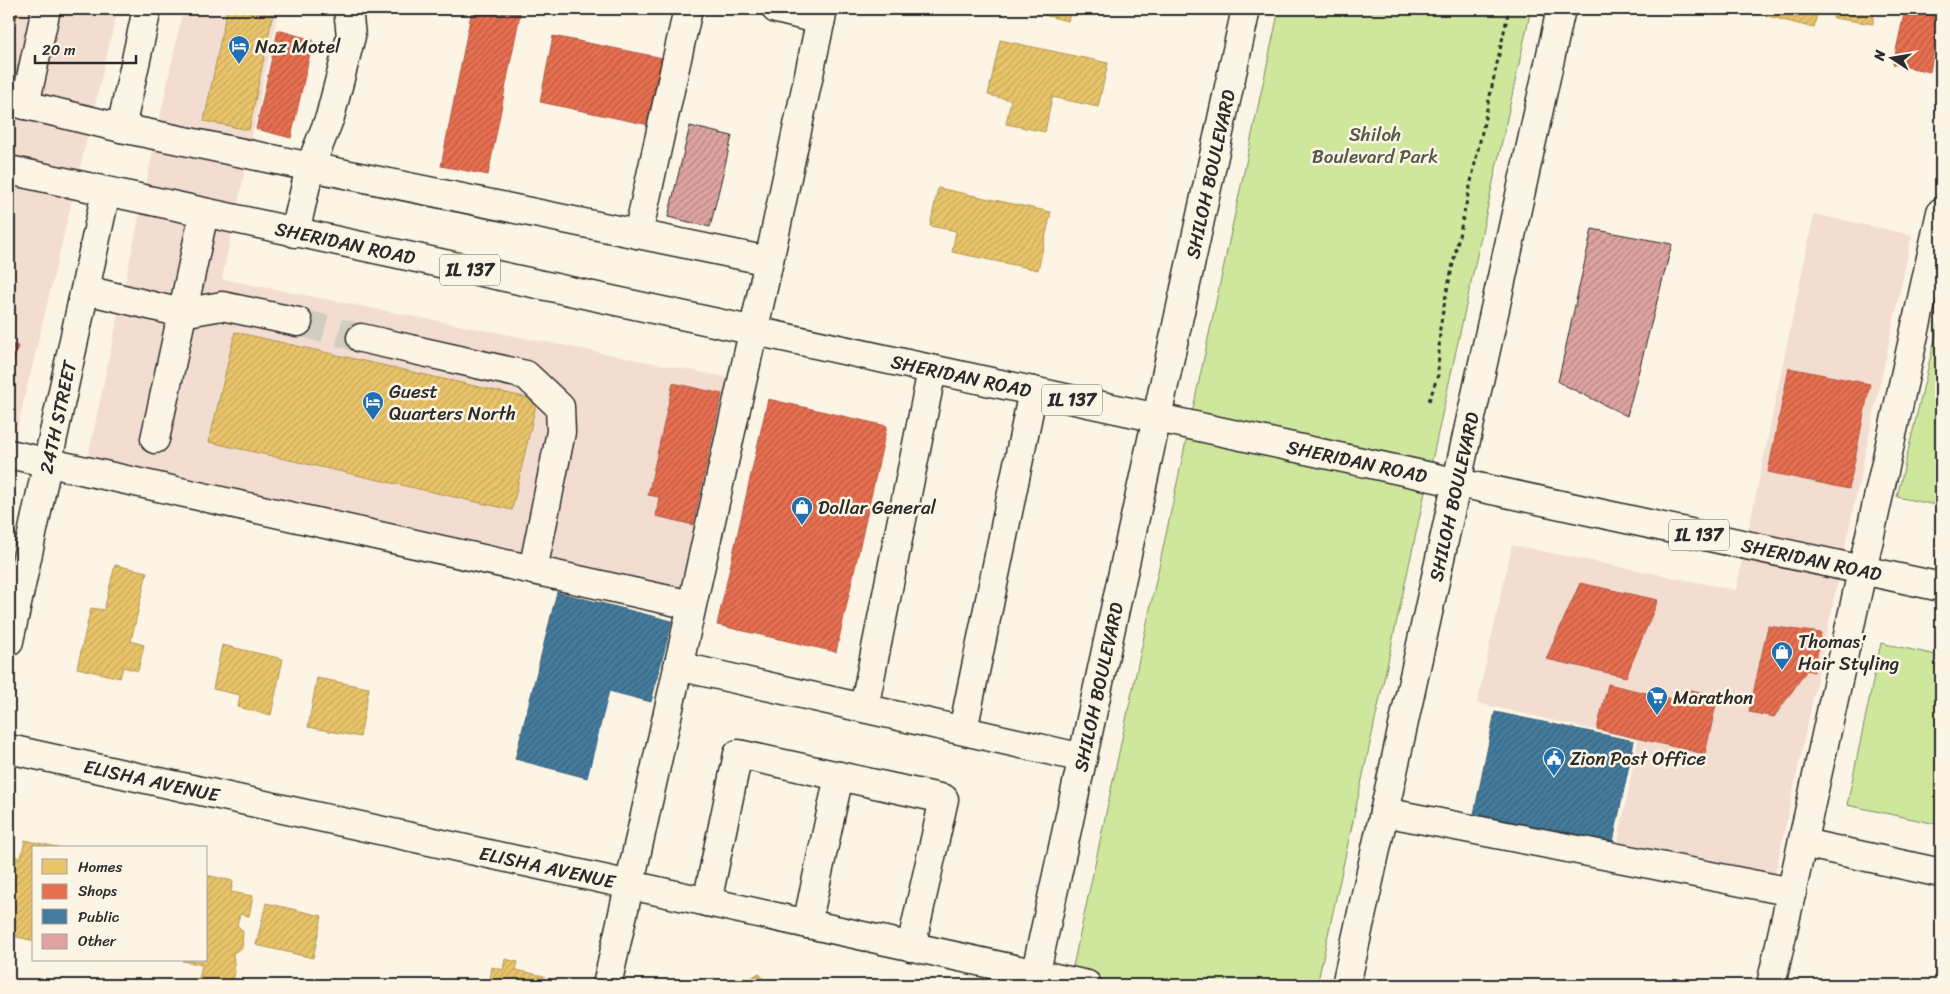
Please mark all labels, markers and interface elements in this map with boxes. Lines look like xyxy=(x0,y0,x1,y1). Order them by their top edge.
place label: Naz Motel xyxy=(255,30,341,63)
scale bar xyxy=(35,32,136,64)
north arrow xyxy=(1868,32,1918,82)
hotel icon: Naz Motel xyxy=(227,34,251,65)
text: 20 m xyxy=(42,37,76,63)
text: N xyxy=(1866,48,1893,64)
street label: SHILOH BOULEVARD xyxy=(1176,86,1245,262)
park label: Shiloh Boulevard Park xyxy=(1312,118,1438,173)
street label: SHERIDAN ROAD xyxy=(272,212,419,274)
road number: IL 137 xyxy=(440,254,500,286)
street label: SHERIDAN ROAD xyxy=(888,345,1035,407)
street label: 24TH STREET xyxy=(30,356,86,477)
place label: Guest Quarters North xyxy=(389,375,516,430)
road number: IL 137 xyxy=(1042,384,1102,416)
hotel icon: Guest Quarters North xyxy=(361,390,385,421)
street label: SHILOH BOULEVARD xyxy=(1419,408,1489,585)
street label: SHERIDAN ROAD xyxy=(1284,430,1431,493)
place label: Dollar General xyxy=(818,491,936,524)
shop icon: Dollar General xyxy=(790,495,814,526)
road number: IL 137 xyxy=(1669,520,1729,550)
street label: SHERIDAN ROAD xyxy=(1738,528,1885,591)
street label: SHILOH BOULEVARD xyxy=(1064,599,1133,775)
place label: Thomas' Hair Styling xyxy=(1798,625,1899,680)
shop icon: Thomas' Hair Styling xyxy=(1770,640,1794,671)
place label: Marathon xyxy=(1673,681,1753,714)
supermarket icon: Marathon xyxy=(1645,685,1669,716)
place label: Zion Post Office xyxy=(1570,742,1706,775)
public building icon: Zion Post Office xyxy=(1542,746,1566,777)
street label: ELISHA AVENUE xyxy=(81,750,224,812)
street label: ELISHA AVENUE xyxy=(476,836,620,899)
legend xyxy=(32,846,208,962)
text: Homes xyxy=(78,854,122,880)
text: Shops xyxy=(78,878,118,904)
text: Public xyxy=(78,904,120,930)
text: Other xyxy=(78,928,117,954)

